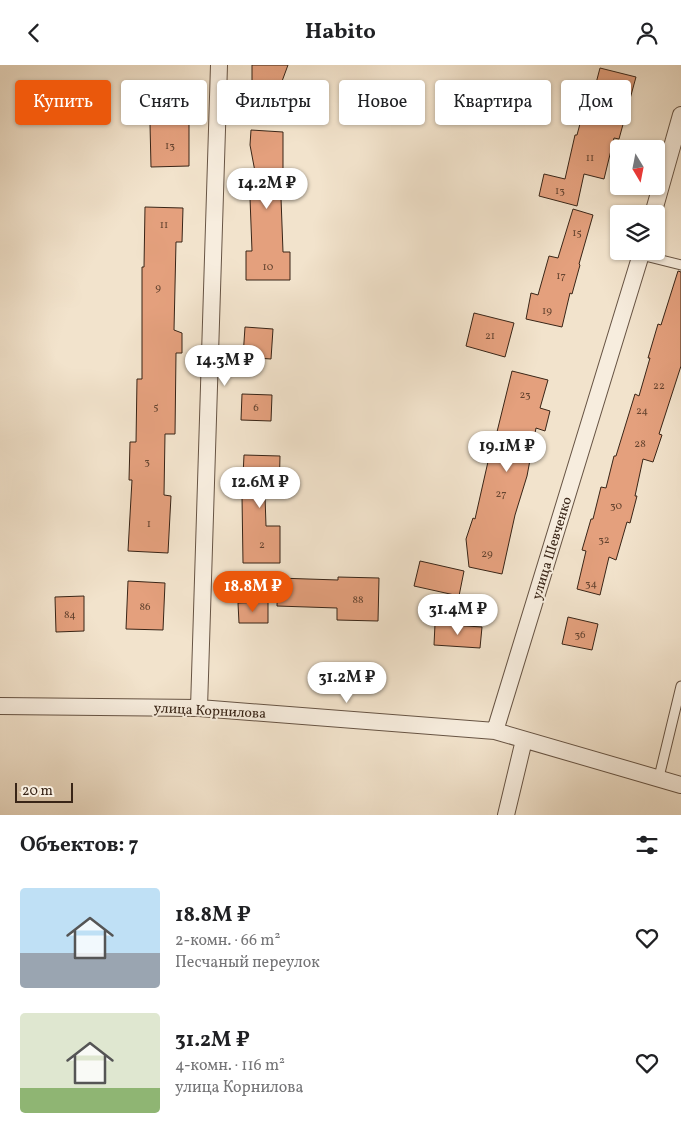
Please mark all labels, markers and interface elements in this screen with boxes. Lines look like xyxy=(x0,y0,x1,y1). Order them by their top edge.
text: Habito xyxy=(305,17,376,48)
icon: back xyxy=(20,19,48,47)
icon: person xyxy=(633,19,661,47)
chip: Купить xyxy=(15,80,111,125)
chip: Снять xyxy=(121,80,207,125)
chip: Фильтры xyxy=(217,80,329,125)
chip: Новое xyxy=(339,80,425,125)
chip: Квартира xyxy=(435,80,551,125)
chip: Дом xyxy=(561,80,631,125)
house number: 13 xyxy=(165,139,175,154)
north arrow xyxy=(610,140,665,195)
map controls xyxy=(610,140,665,260)
house number: 11 xyxy=(586,151,594,166)
pin: 14.2M ₽ xyxy=(221,167,313,210)
text: 14.2M ₽ xyxy=(238,173,296,195)
house number: 13 xyxy=(555,184,565,199)
button: layers xyxy=(610,205,665,260)
house number: 11 xyxy=(160,218,168,233)
house number: 15 xyxy=(572,226,582,241)
house number: 10 xyxy=(263,260,274,275)
house number: 17 xyxy=(556,269,566,284)
house number: 9 xyxy=(155,281,161,296)
house number: 19 xyxy=(542,304,552,319)
house number: 21 xyxy=(485,329,495,344)
pin: 14.3M ₽ xyxy=(179,345,271,387)
text: 14.3M ₽ xyxy=(196,350,254,372)
house number: 22 xyxy=(653,379,665,394)
house number: 23 xyxy=(519,388,531,403)
house number: 5 xyxy=(153,400,159,415)
house number: 6 xyxy=(253,401,259,416)
house number: 24 xyxy=(636,404,648,419)
pin: 19.1M ₽ xyxy=(461,431,553,473)
text: 19.1M ₽ xyxy=(479,436,535,458)
house number: 28 xyxy=(634,437,646,452)
house number: 3 xyxy=(144,455,150,470)
pin: 12.6M ₽ xyxy=(214,467,306,509)
text: 12.6M ₽ xyxy=(231,472,289,494)
house number: 27 xyxy=(496,487,506,502)
street label: улица Шевченко xyxy=(528,495,577,602)
house number: 30 xyxy=(610,499,622,514)
house number: 1 xyxy=(147,517,151,532)
house number: 32 xyxy=(598,533,610,548)
house number: 2 xyxy=(259,538,265,553)
house number: 29 xyxy=(481,547,493,562)
pin: 18.8M ₽ xyxy=(207,571,299,613)
text: 18.8M ₽ xyxy=(224,576,282,598)
house number: 34 xyxy=(585,577,598,592)
house number: 88 xyxy=(352,593,364,608)
pin: 31.4M ₽ xyxy=(412,593,504,636)
text: 31.4M ₽ xyxy=(429,599,487,621)
house number: 86 xyxy=(139,600,151,615)
house number: 84 xyxy=(64,608,76,623)
house number: 36 xyxy=(574,628,586,643)
pin: 31.2M ₽ xyxy=(301,661,393,704)
text: 31.2M ₽ xyxy=(318,667,376,689)
street label: улица Корнилова xyxy=(153,699,267,724)
scale bar xyxy=(15,780,72,803)
text: 20 m xyxy=(22,782,53,801)
text: Объектов: 7 xyxy=(20,831,139,860)
icon: filters xyxy=(633,831,661,859)
text: 18.8M ₽ xyxy=(175,901,251,930)
icon: home xyxy=(60,908,120,968)
icon: heart xyxy=(633,924,661,952)
text: 2-комн. · 66 m² xyxy=(175,930,280,952)
text: Песчаный переулок xyxy=(175,952,320,974)
text: 31.2M ₽ xyxy=(175,1026,250,1055)
icon: home xyxy=(60,1033,120,1093)
icon: heart xyxy=(633,1049,661,1077)
text: 4-комн. · 116 m² xyxy=(175,1055,285,1077)
text: улица Корнилова xyxy=(175,1077,303,1099)

